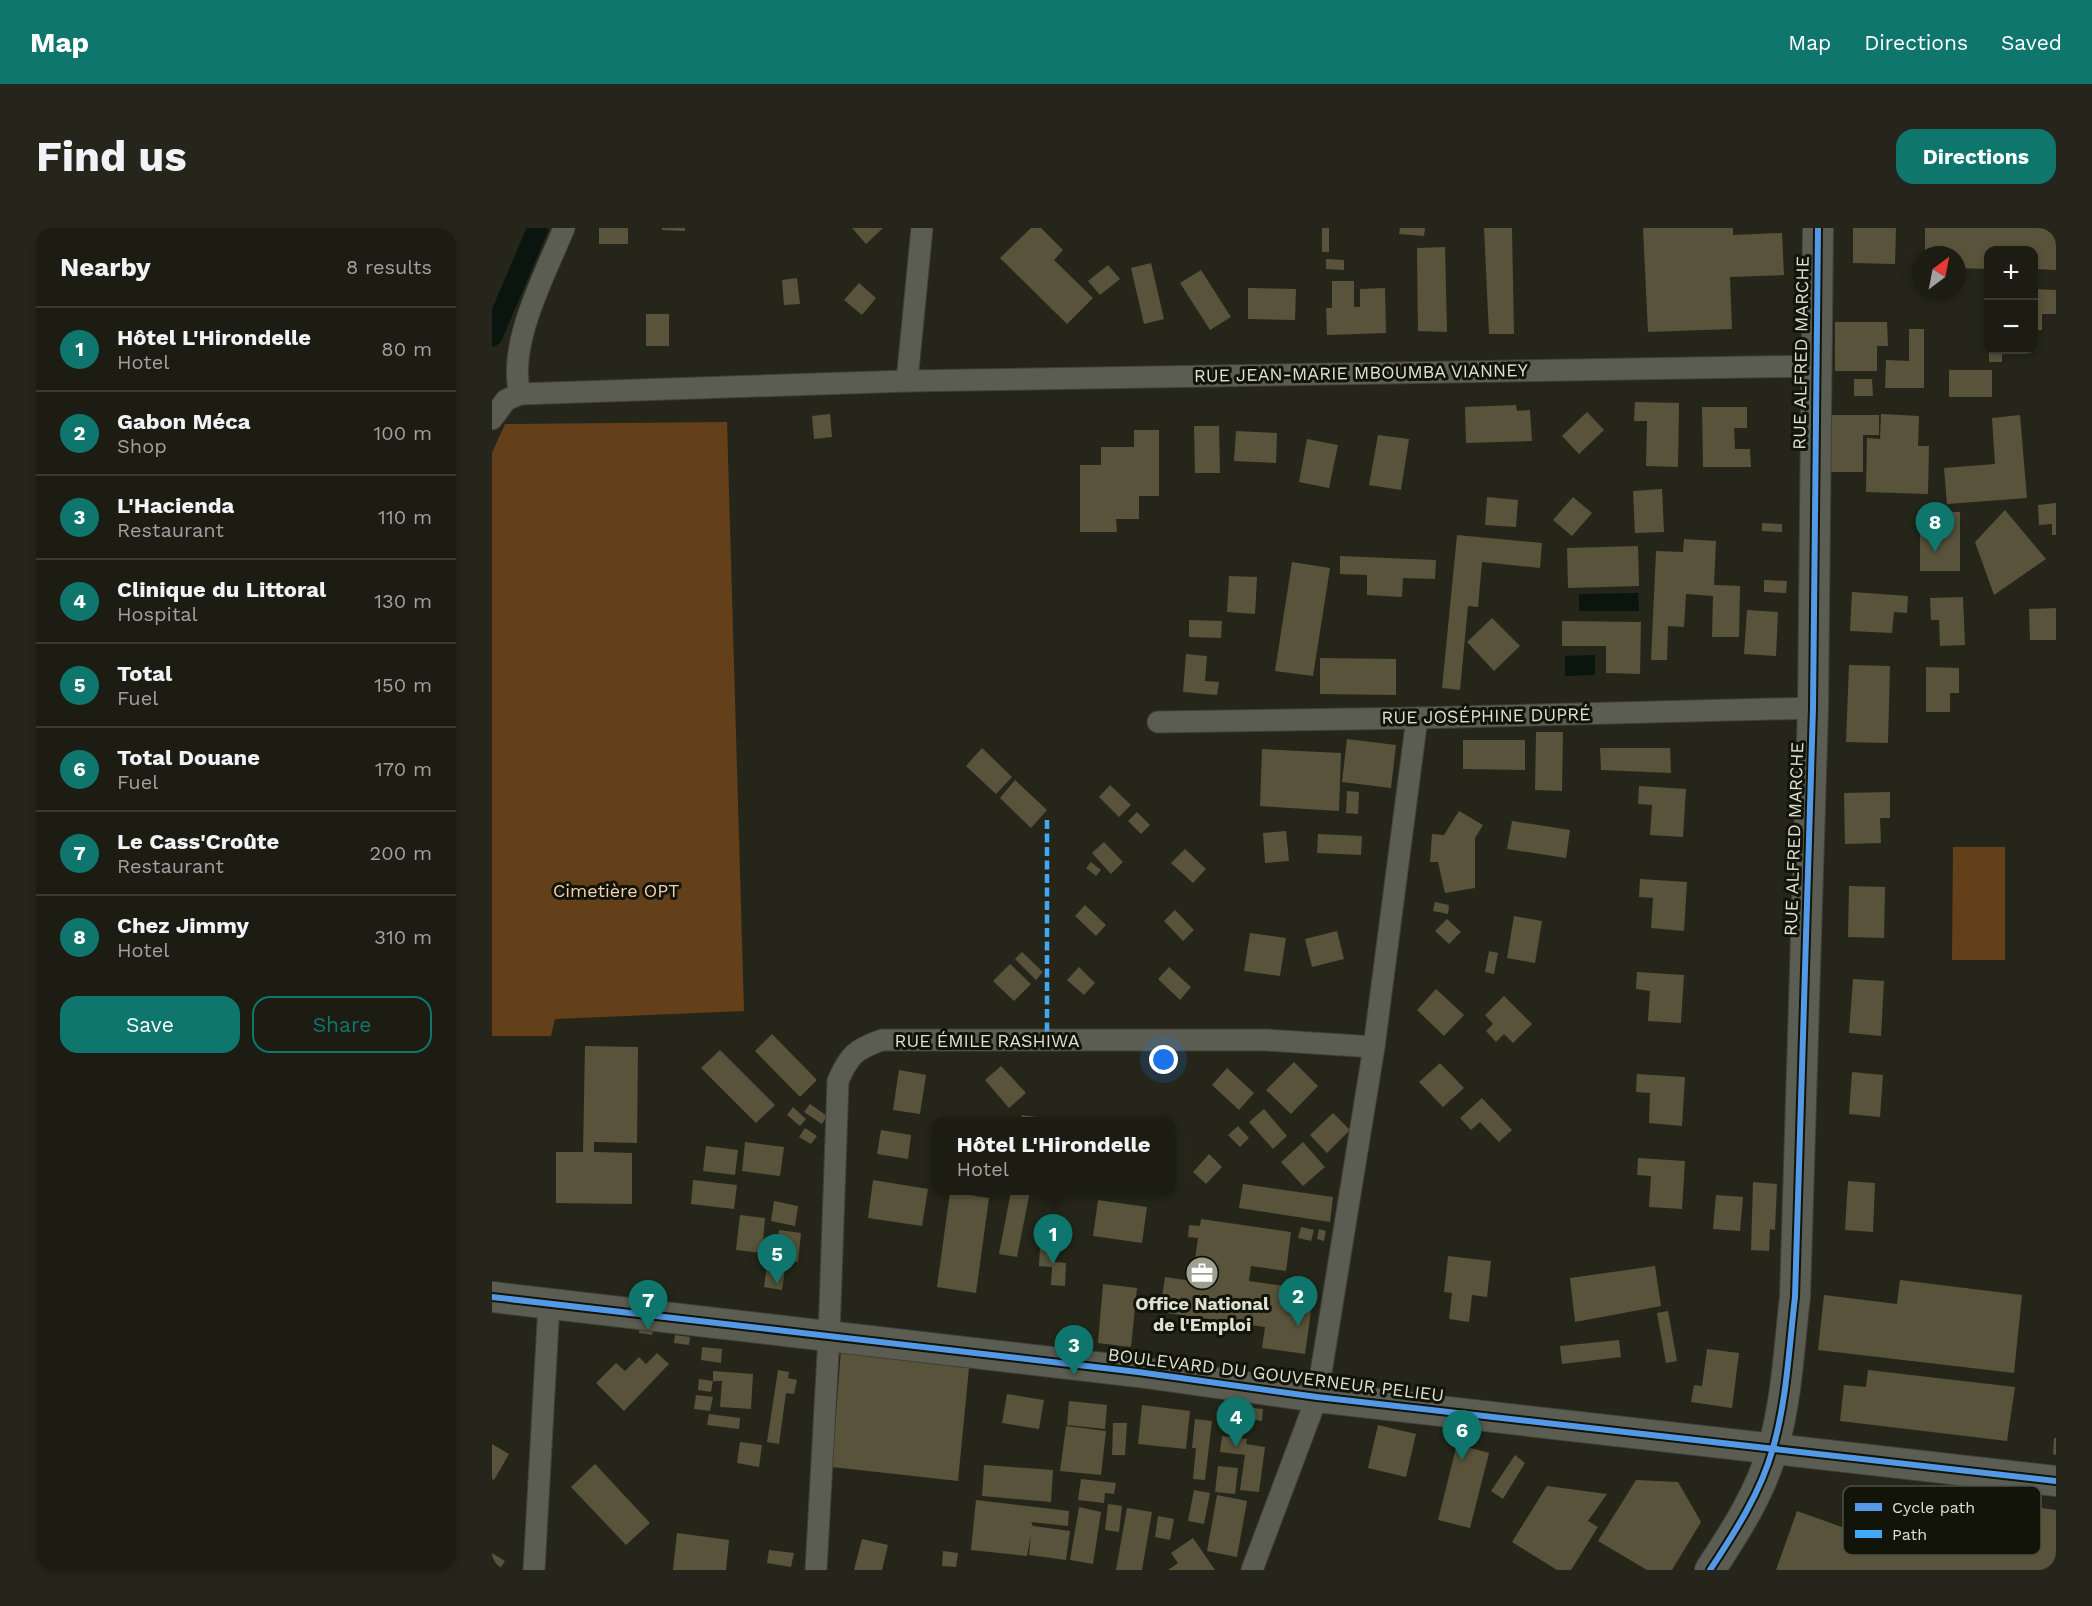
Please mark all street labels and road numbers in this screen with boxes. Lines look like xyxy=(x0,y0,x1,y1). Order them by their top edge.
street label: RUE ALFRED MARCHE xyxy=(1788,256,1813,450)
street label: RUE JEAN-MARIE MBOUMBA VIANNEY xyxy=(1194,359,1529,386)
street label: RUE JOSÉPHINE DUPRÉ xyxy=(1381,703,1591,728)
street label: RUE ALFRED MARCHE xyxy=(1780,742,1807,936)
street label: RUE ÉMILE RASHIWA xyxy=(894,1030,1080,1051)
street label: BOULEVARD DU GOUVERNEUR PELIEU xyxy=(1107,1343,1445,1406)

